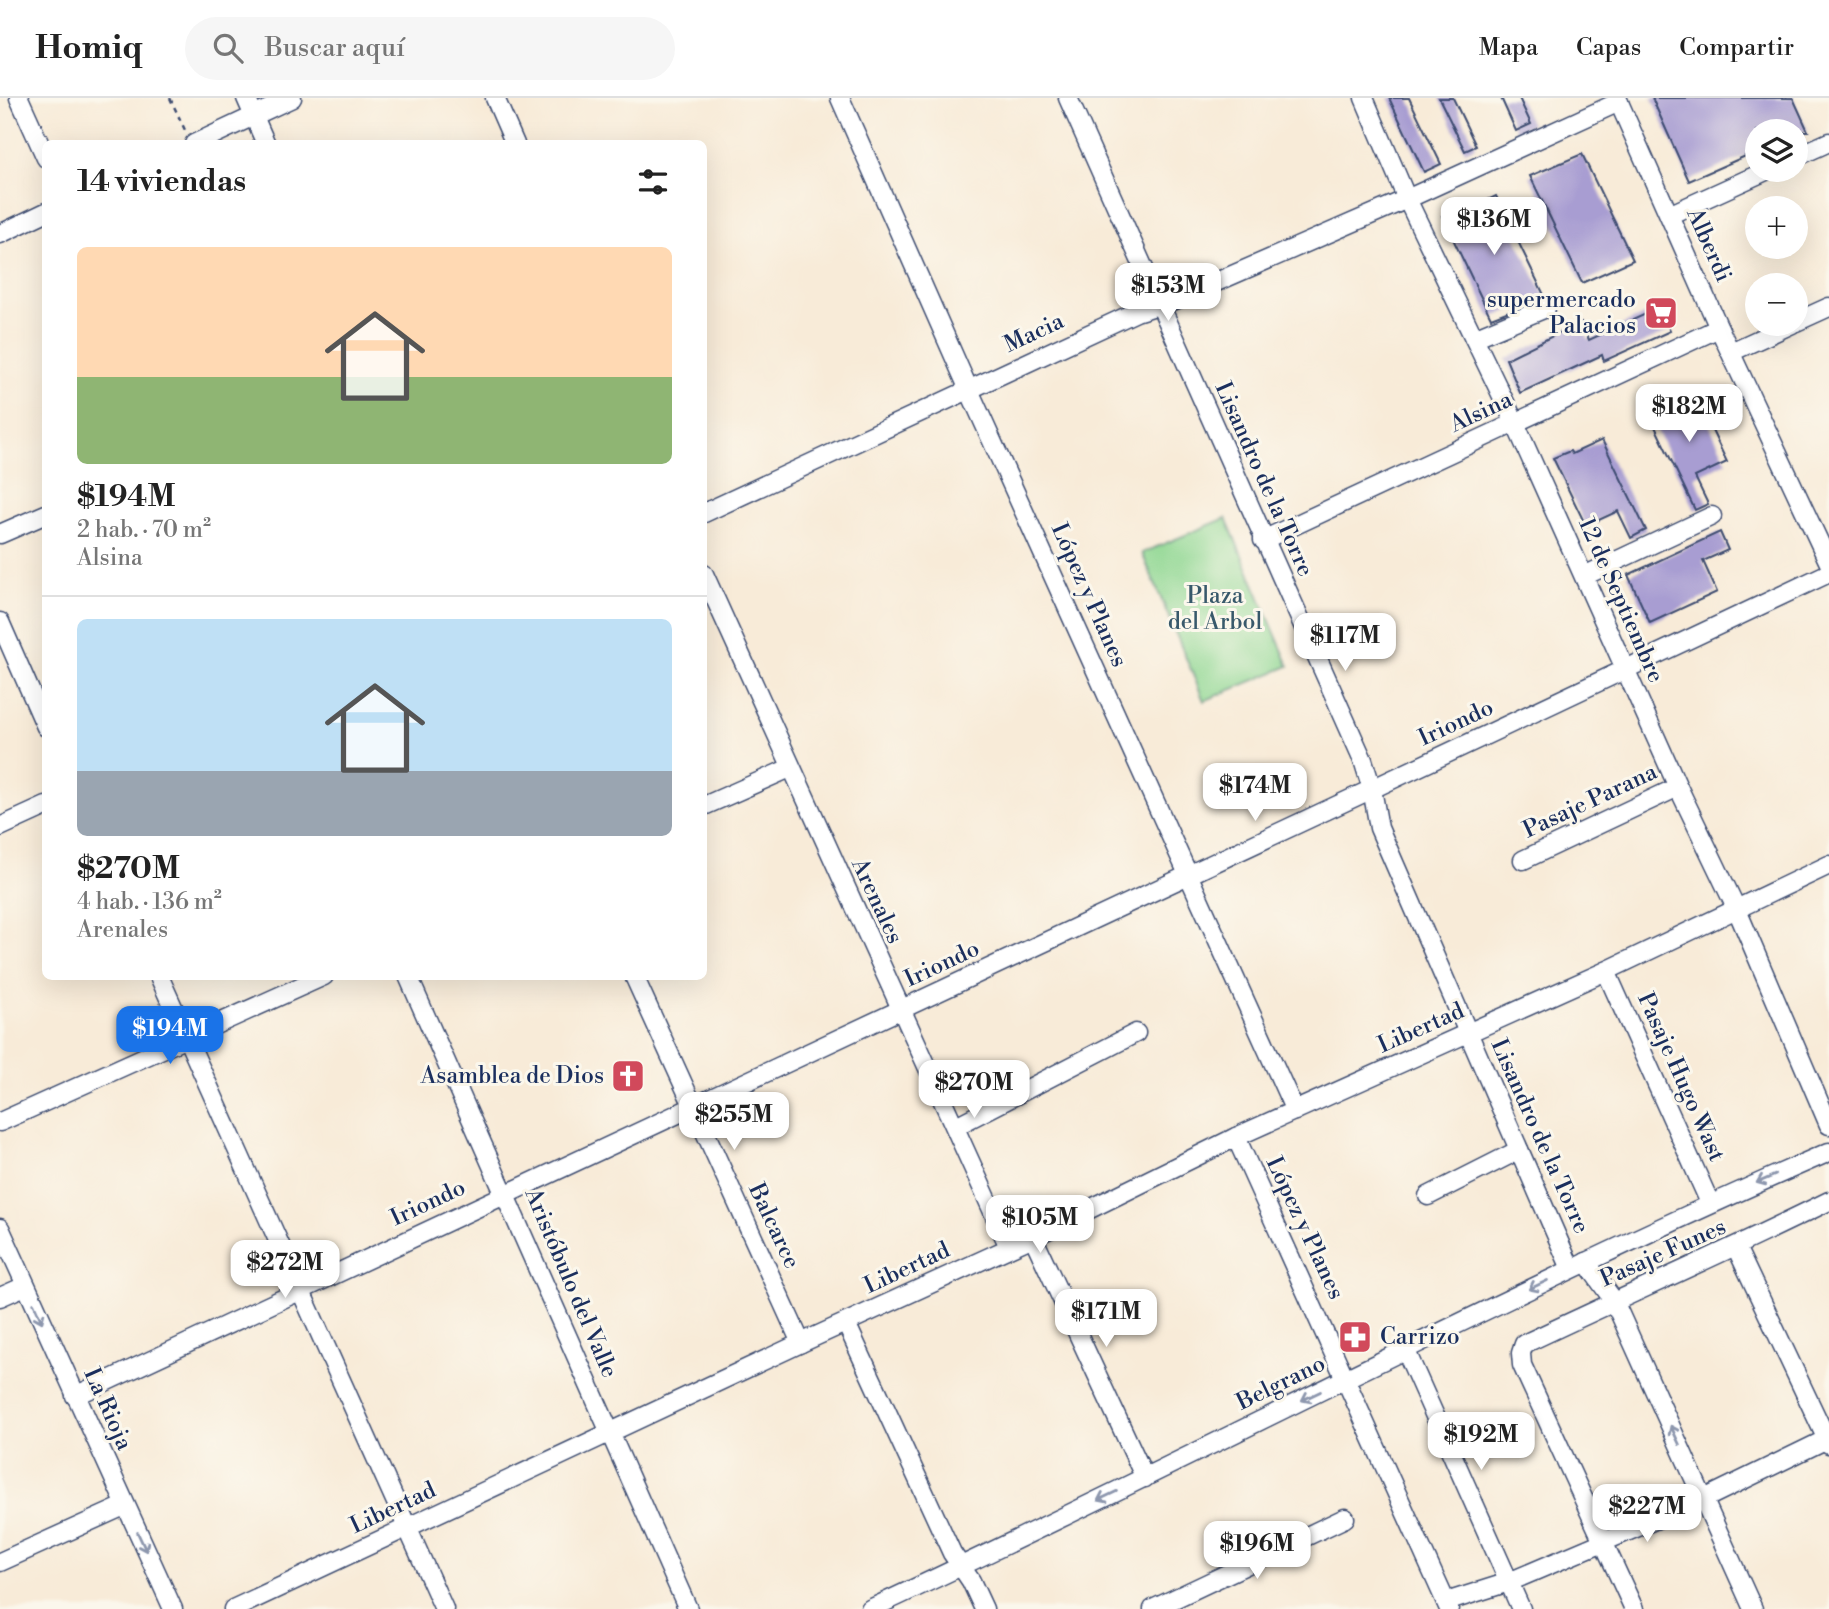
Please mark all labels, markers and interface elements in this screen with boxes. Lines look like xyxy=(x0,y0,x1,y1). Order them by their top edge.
search box xyxy=(185,17,675,80)
text: Homiq xyxy=(35,28,143,69)
icon: search xyxy=(209,29,247,67)
text: Buscar aquí xyxy=(265,32,405,64)
text: Mapa xyxy=(1479,33,1538,63)
text: Capas xyxy=(1576,33,1641,63)
text: Compartir xyxy=(1679,33,1794,63)
map controls xyxy=(1745,119,1808,336)
button: layers xyxy=(1745,119,1808,182)
text: 14 viviendas xyxy=(77,163,246,201)
icon: filters xyxy=(634,163,672,201)
button: + xyxy=(1745,196,1808,259)
pin: $136M xyxy=(1445,198,1543,257)
street label: Alberdi xyxy=(1680,203,1738,286)
text: $136M xyxy=(1457,206,1531,234)
pin: $153M xyxy=(1119,264,1217,323)
text: $153M xyxy=(1131,272,1205,300)
button: − xyxy=(1745,273,1808,336)
place label: supermercado Palacios xyxy=(1487,286,1636,340)
icon: home xyxy=(312,293,438,419)
supermarket icon: supermercado Palacios xyxy=(1642,294,1680,332)
street label: Macia xyxy=(1000,307,1069,359)
street label: Lisandro de la Torre xyxy=(1208,377,1320,581)
pin: $182M xyxy=(1640,384,1738,444)
street label: Alsina xyxy=(1444,385,1517,439)
text: $182M xyxy=(1652,393,1726,421)
text: $194M xyxy=(77,478,175,516)
street label: 12 de Septiembre xyxy=(1572,513,1670,687)
text: 2 hab. · 70 m² xyxy=(77,516,211,544)
street label: López y Planes xyxy=(1045,519,1133,671)
text: Alsina xyxy=(77,544,143,572)
park label: Plaza del Arbol xyxy=(1168,582,1262,636)
pin: $117M xyxy=(1296,614,1394,673)
text: $117M xyxy=(1310,622,1380,650)
icon: home xyxy=(312,665,438,791)
street label: Iriondo xyxy=(1414,694,1498,752)
street label: Pasaje Parana xyxy=(1519,758,1662,844)
pin: $174M xyxy=(1206,764,1304,823)
text: $174M xyxy=(1219,772,1291,800)
text: $270M xyxy=(77,850,180,888)
street label: Arenales xyxy=(845,853,909,948)
text: 4 hab. · 136 m² xyxy=(77,888,222,916)
text: Arenales xyxy=(77,916,168,944)
street label: Iriondo xyxy=(900,935,984,993)
street label: Pasaje Hugo Wast xyxy=(1631,988,1731,1166)
street label: Libertad xyxy=(1374,997,1468,1059)
pin: $194M xyxy=(121,1006,219,1066)
text: $194M xyxy=(132,1015,208,1043)
street label: Lisandro de la Torre xyxy=(1484,1034,1596,1238)
church icon: Asamblea de Dios xyxy=(609,1057,647,1095)
pin: $270M xyxy=(925,1060,1023,1120)
place label: Asamblea de Dios xyxy=(420,1062,604,1090)
text: $270M xyxy=(935,1069,1013,1097)
pin: $255M xyxy=(685,1093,783,1152)
text: $255M xyxy=(695,1101,773,1129)
street label: López y Planes xyxy=(1260,1152,1350,1304)
one-way arrow xyxy=(1756,1173,1778,1186)
street label: Iriondo xyxy=(386,1174,470,1232)
street label: Balcarce xyxy=(742,1178,806,1273)
street label: Aristóbulo del Valle xyxy=(518,1183,624,1382)
pin: $105M xyxy=(991,1196,1089,1255)
text: $105M xyxy=(1002,1204,1078,1232)
street label: Pasaje Funes xyxy=(1596,1213,1730,1293)
street label: Libertad xyxy=(860,1236,954,1300)
pin: $272M xyxy=(236,1240,334,1300)
text: $272M xyxy=(247,1249,323,1277)
one-way arrow xyxy=(1528,1279,1549,1293)
pin: $171M xyxy=(1057,1290,1155,1349)
text: $171M xyxy=(1071,1298,1141,1326)
one-way arrow xyxy=(32,1302,45,1323)
pharmacy icon: Carrizo xyxy=(1336,1318,1374,1356)
place label: Carrizo xyxy=(1380,1323,1460,1351)
street label: Belgrano xyxy=(1231,1350,1330,1417)
street label: La Rioja xyxy=(77,1363,139,1455)
one-way arrow xyxy=(1301,1389,1322,1403)
pin: $192M xyxy=(1432,1412,1530,1472)
text: $192M xyxy=(1444,1421,1518,1449)
one-way arrow xyxy=(1668,1425,1681,1446)
street label: Libertad xyxy=(346,1476,440,1540)
pin: $227M xyxy=(1598,1484,1696,1544)
one-way arrow xyxy=(1097,1490,1118,1503)
text: $227M xyxy=(1608,1493,1686,1521)
pin: $196M xyxy=(1208,1522,1306,1581)
text: $196M xyxy=(1220,1530,1294,1558)
one-way arrow xyxy=(136,1532,149,1553)

